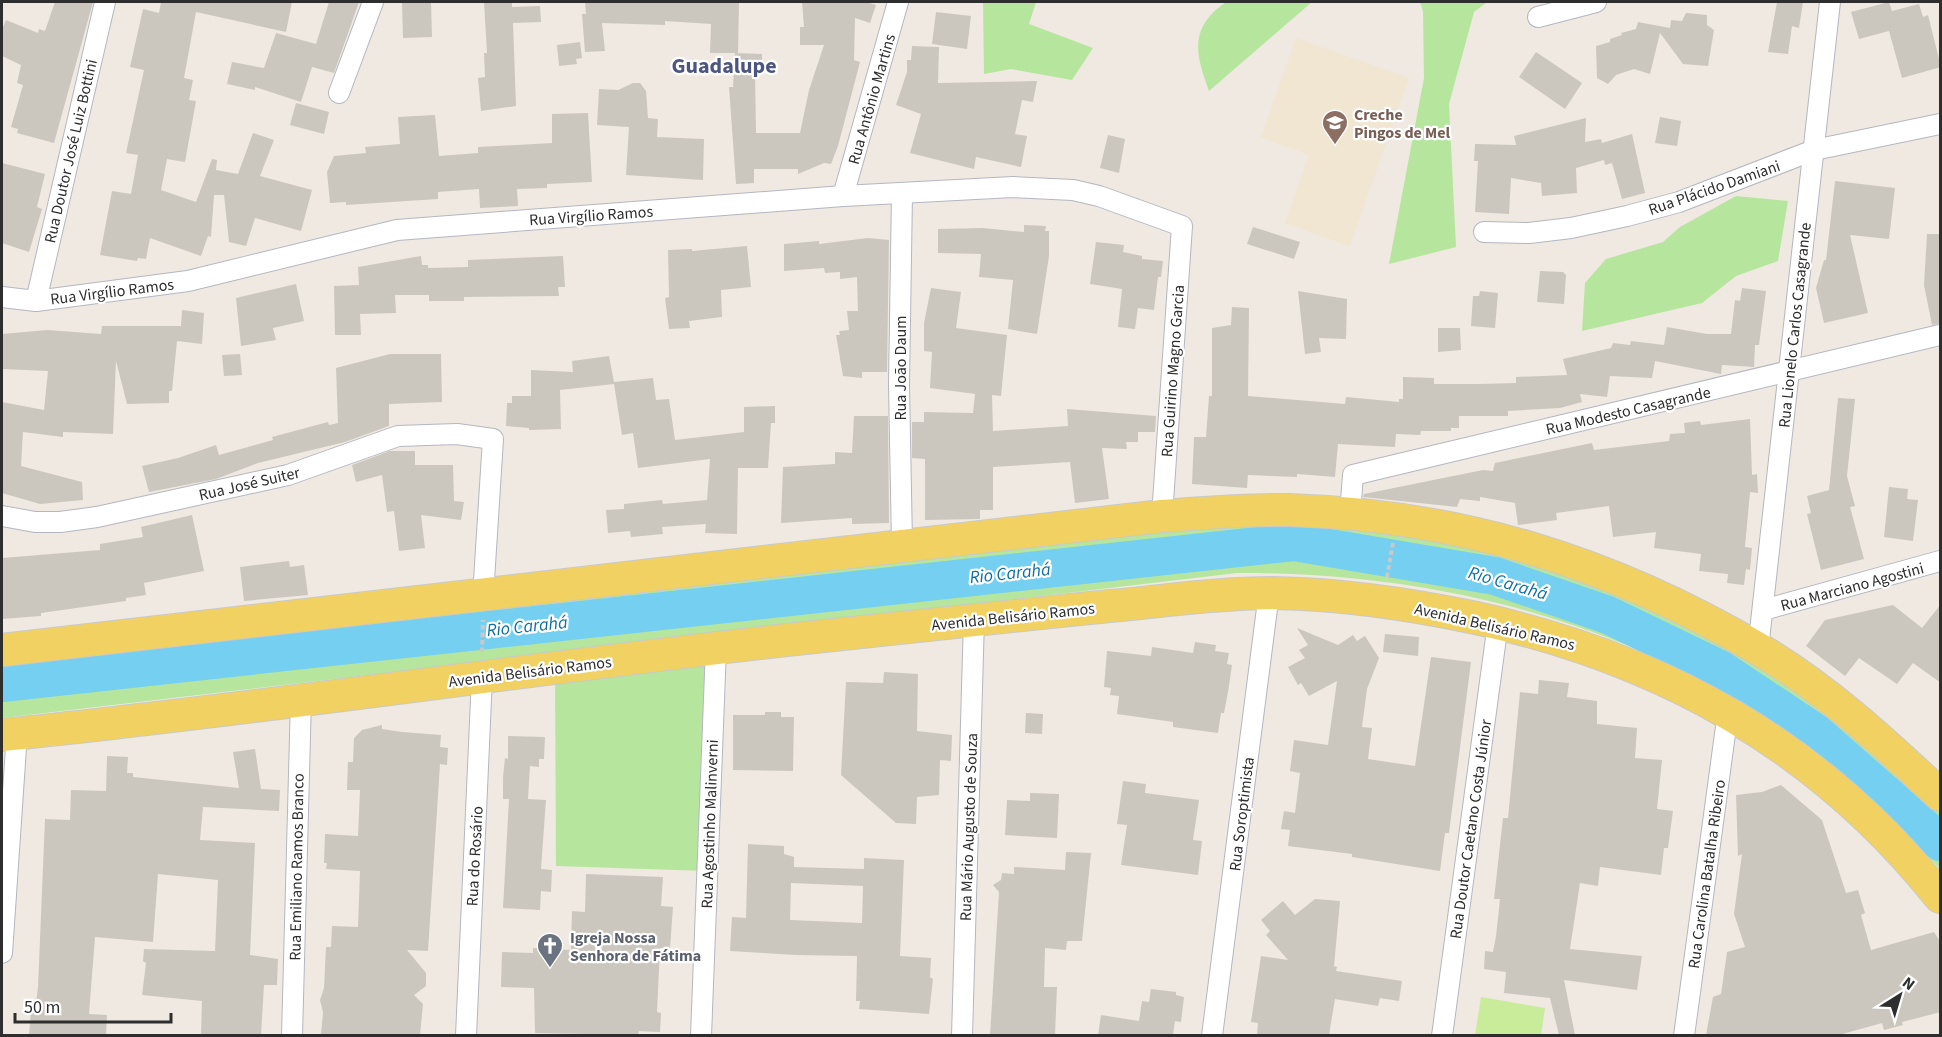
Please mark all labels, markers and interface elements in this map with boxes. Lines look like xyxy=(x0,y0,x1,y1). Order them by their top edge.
street label: Rua Antônio Martins xyxy=(843,31,901,167)
district label: Guadalupe xyxy=(671,50,777,82)
street label: Rua Doutor José Luiz Bottini xyxy=(39,57,103,245)
place label: Creche Pingos de Mel xyxy=(1354,104,1451,144)
school or university icon: Creche Pingos de Mel xyxy=(1320,108,1350,146)
street label: Rua Plácido Damiani xyxy=(1645,155,1783,221)
street label: Rua Virgílio Ramos xyxy=(528,201,654,231)
street label: Rua Lionelo Carlos Casagrande xyxy=(1773,221,1817,429)
street label: Rua Virgílio Ramos xyxy=(49,273,175,310)
street label: Rua Guirino Magno Garcia xyxy=(1156,284,1190,458)
street label: Rua João Daum xyxy=(890,316,912,421)
street label: Rua Modesto Casagrande xyxy=(1544,381,1713,441)
street label: Rua José Suiter xyxy=(197,462,302,506)
water label: Rio Carahá xyxy=(968,557,1052,590)
street label: Rua Marciano Agostini xyxy=(1778,557,1926,617)
water label: Rio Carahá xyxy=(1465,560,1551,607)
street label: Avenida Belisário Ramos xyxy=(930,597,1096,637)
street label: Avenida Belisário Ramos xyxy=(1412,598,1577,656)
water label: Rio Carahá xyxy=(485,610,569,643)
street label: Avenida Belisário Ramos xyxy=(447,651,613,693)
street label: Rua Doutor Caetano Costa Júnior xyxy=(1445,718,1497,940)
street label: Rua Mário Augusto de Souza xyxy=(955,733,983,921)
street label: Rua Agostinho Malinverni xyxy=(696,739,724,909)
street label: Rua Soroptimista xyxy=(1224,756,1260,873)
street label: Rua Emiliano Ramos Branco xyxy=(284,773,310,961)
street label: Rua Carolina Batalha Ribeiro xyxy=(1683,778,1731,970)
street label: Rua do Rosário xyxy=(461,805,489,907)
place label: Igreja Nossa Senhora de Fátima xyxy=(570,927,701,967)
church icon: Igreja Nossa Senhora de Fátima xyxy=(535,931,565,969)
north arrow xyxy=(1870,965,1930,1025)
text: N xyxy=(1898,972,1919,996)
scale bar xyxy=(15,986,171,1024)
text: 50 m xyxy=(24,995,60,1020)

